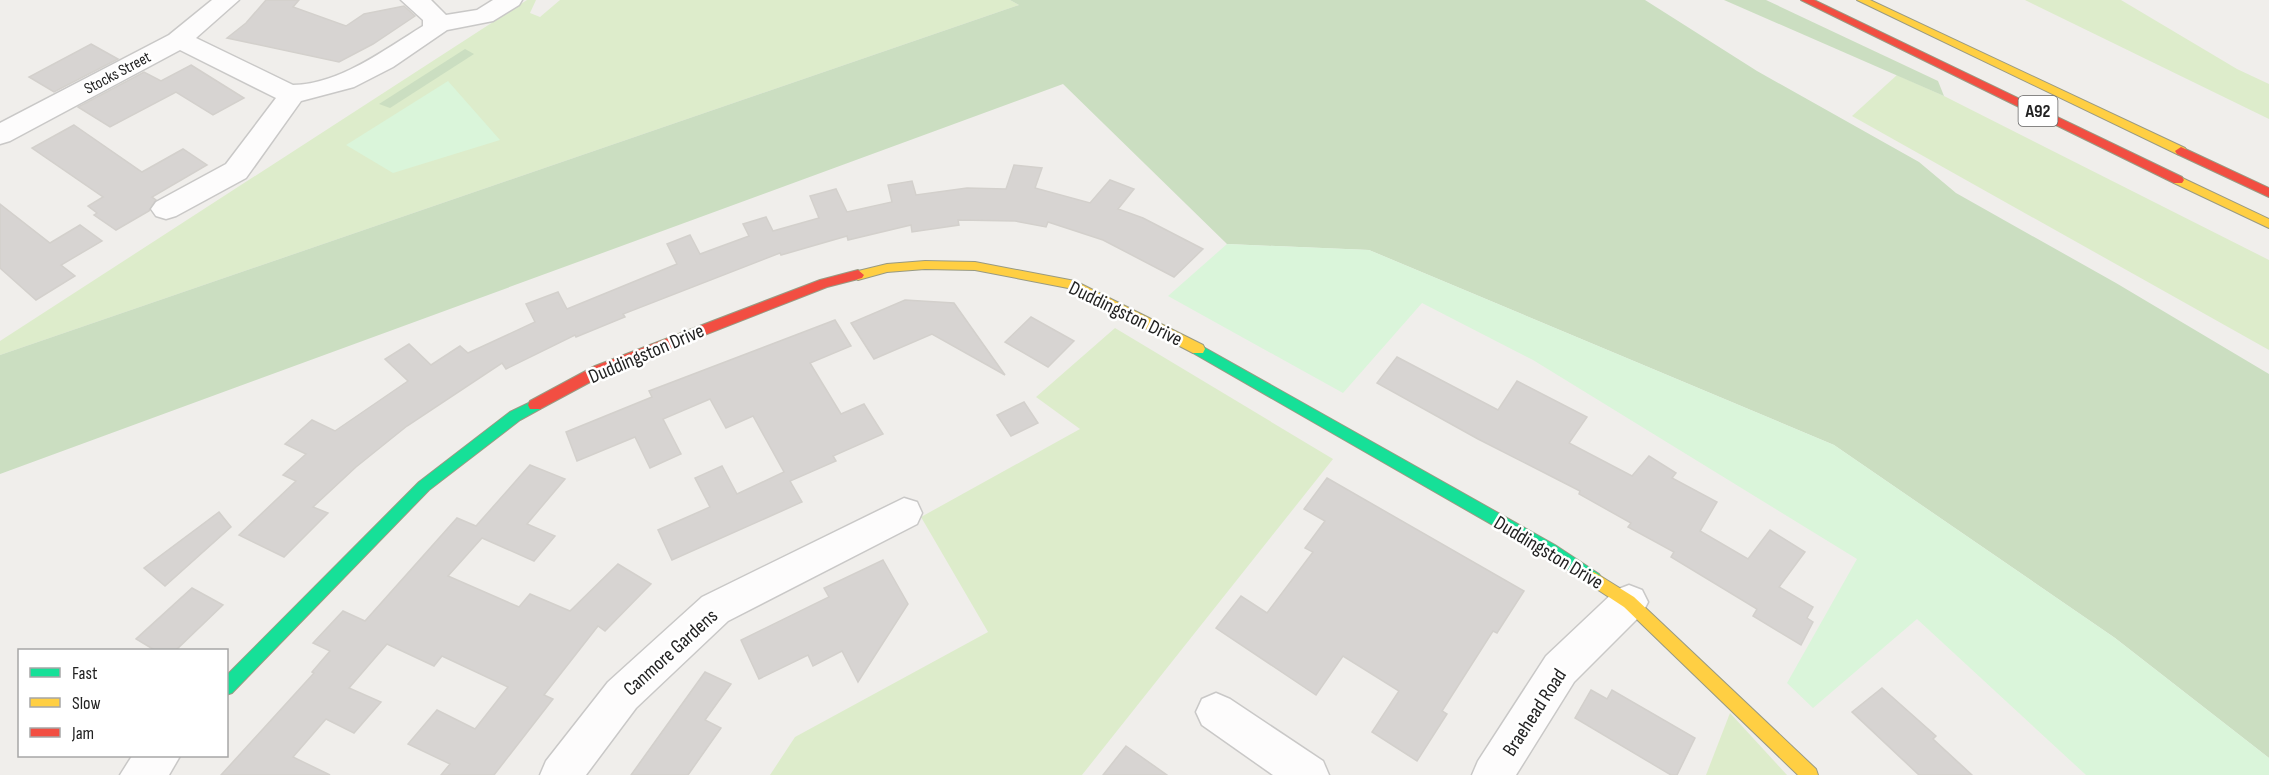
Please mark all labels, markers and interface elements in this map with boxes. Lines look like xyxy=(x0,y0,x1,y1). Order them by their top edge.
street label: Stocks Street xyxy=(81,48,154,99)
road number: A92 xyxy=(2018,96,2058,126)
street label: Duddingston Drive xyxy=(1065,276,1186,352)
street label: Duddingston Drive xyxy=(585,319,708,389)
street label: Duddingston Drive xyxy=(1489,511,1607,595)
street label: Canmore Gardens xyxy=(619,604,723,701)
legend xyxy=(18,649,228,757)
text: Fast xyxy=(72,663,98,684)
street label: Braehead Road xyxy=(1498,664,1572,761)
text: Slow xyxy=(72,693,101,714)
text: Jam xyxy=(71,723,94,744)

